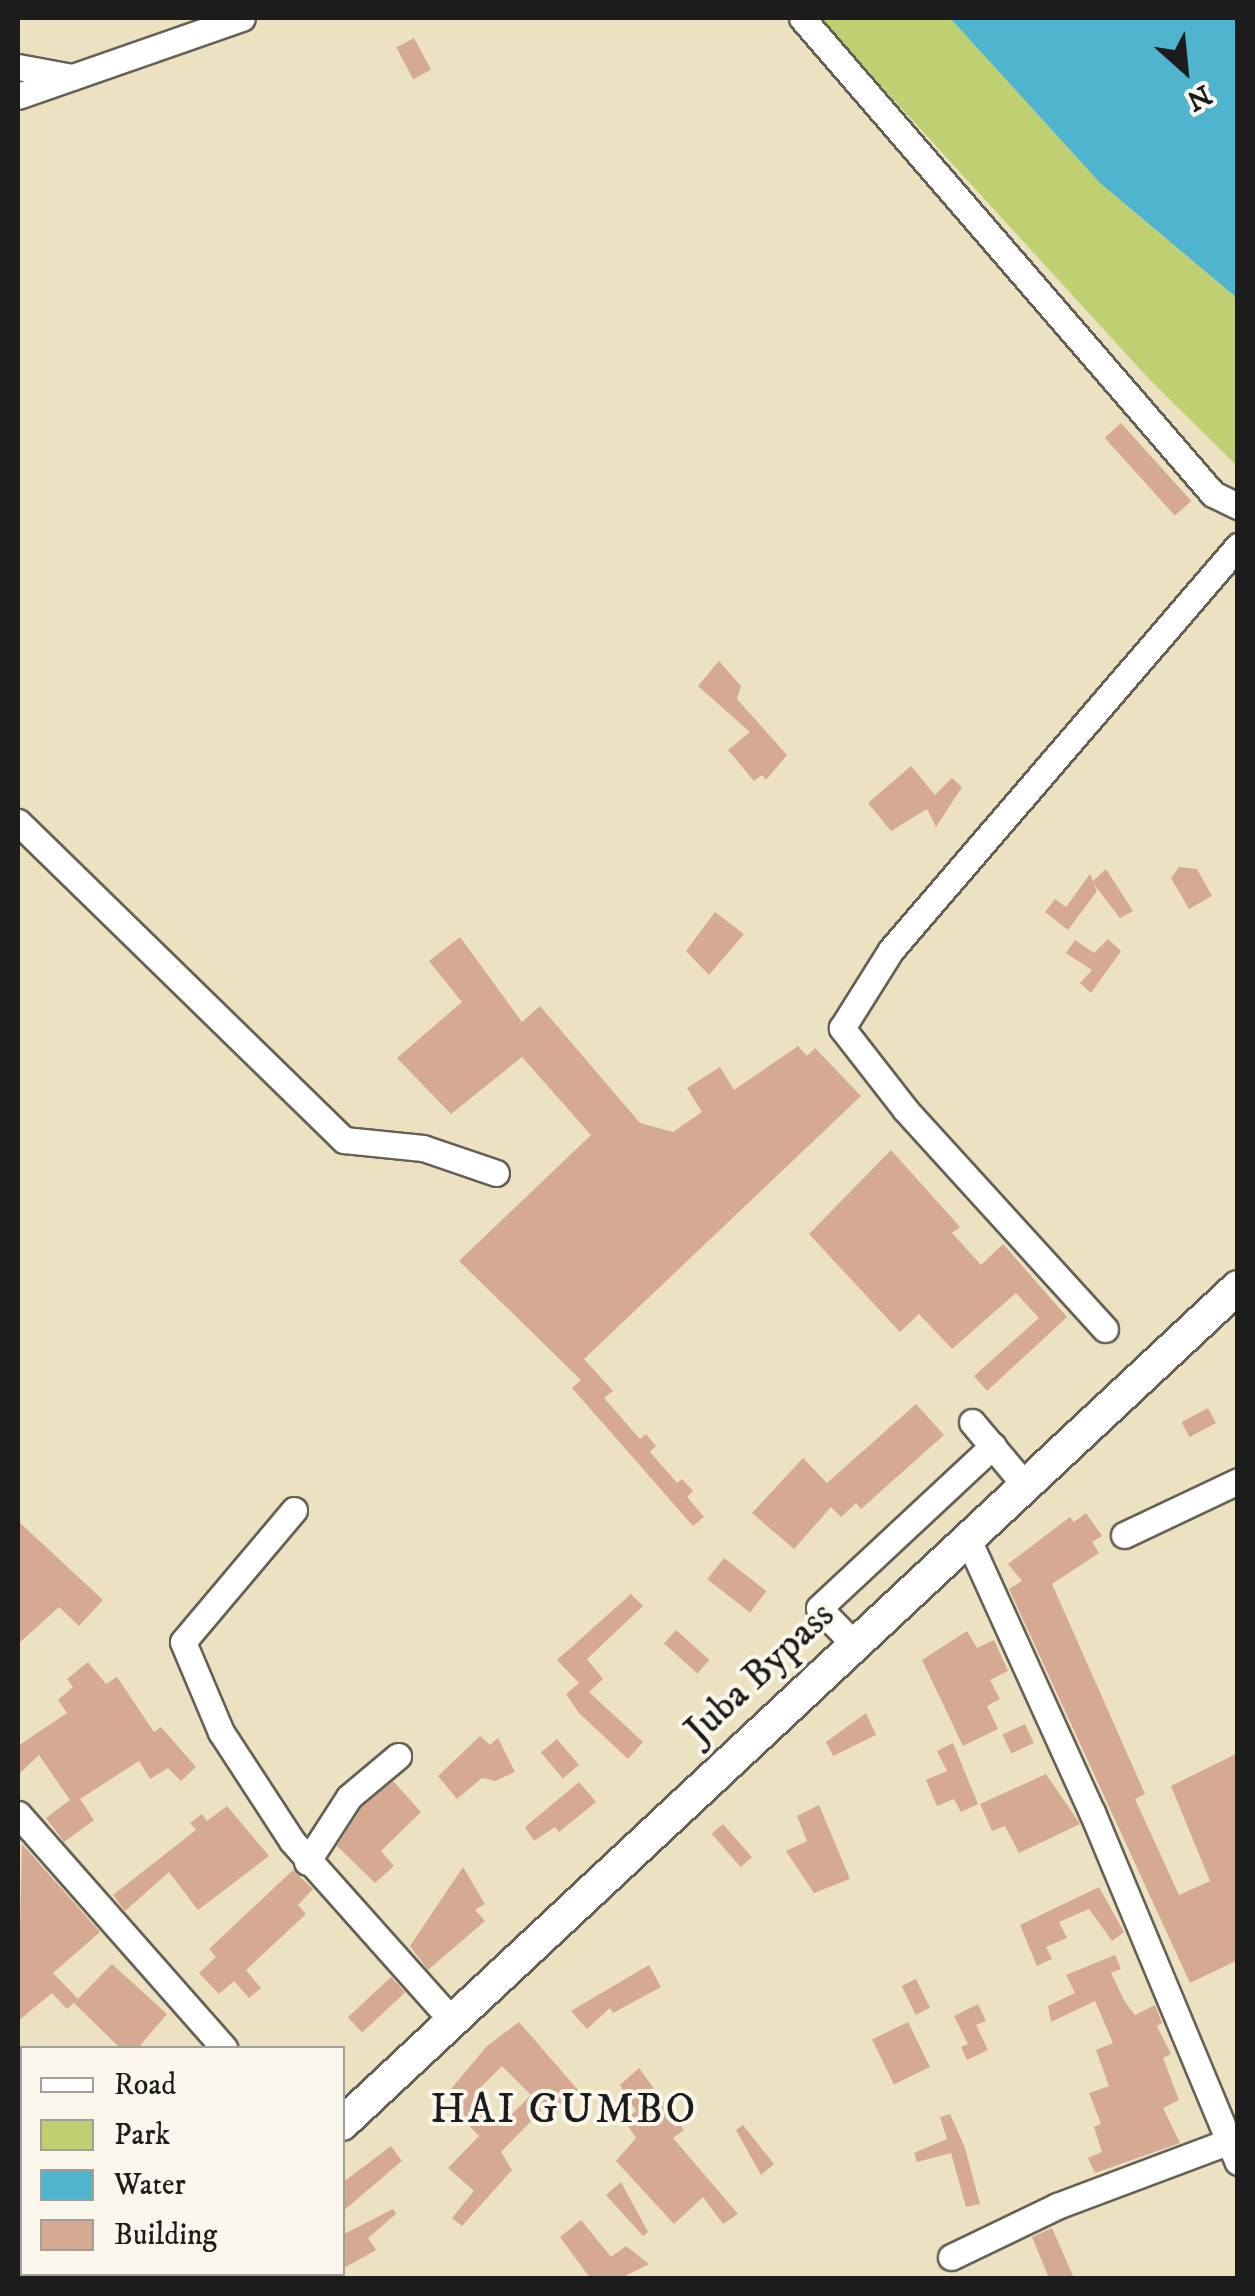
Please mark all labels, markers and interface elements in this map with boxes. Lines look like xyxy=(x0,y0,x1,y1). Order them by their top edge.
north arrow xyxy=(1135,20,1235,120)
text: N xyxy=(1181,76,1217,118)
street label: Juba Bypass xyxy=(675,1592,845,1754)
legend xyxy=(20,2046,345,2276)
text: Road xyxy=(114,2067,176,2104)
district label: HAI GUMBO xyxy=(430,2085,698,2135)
text: Park xyxy=(114,2117,170,2154)
text: Water xyxy=(114,2167,186,2204)
text: Building xyxy=(114,2217,217,2254)

